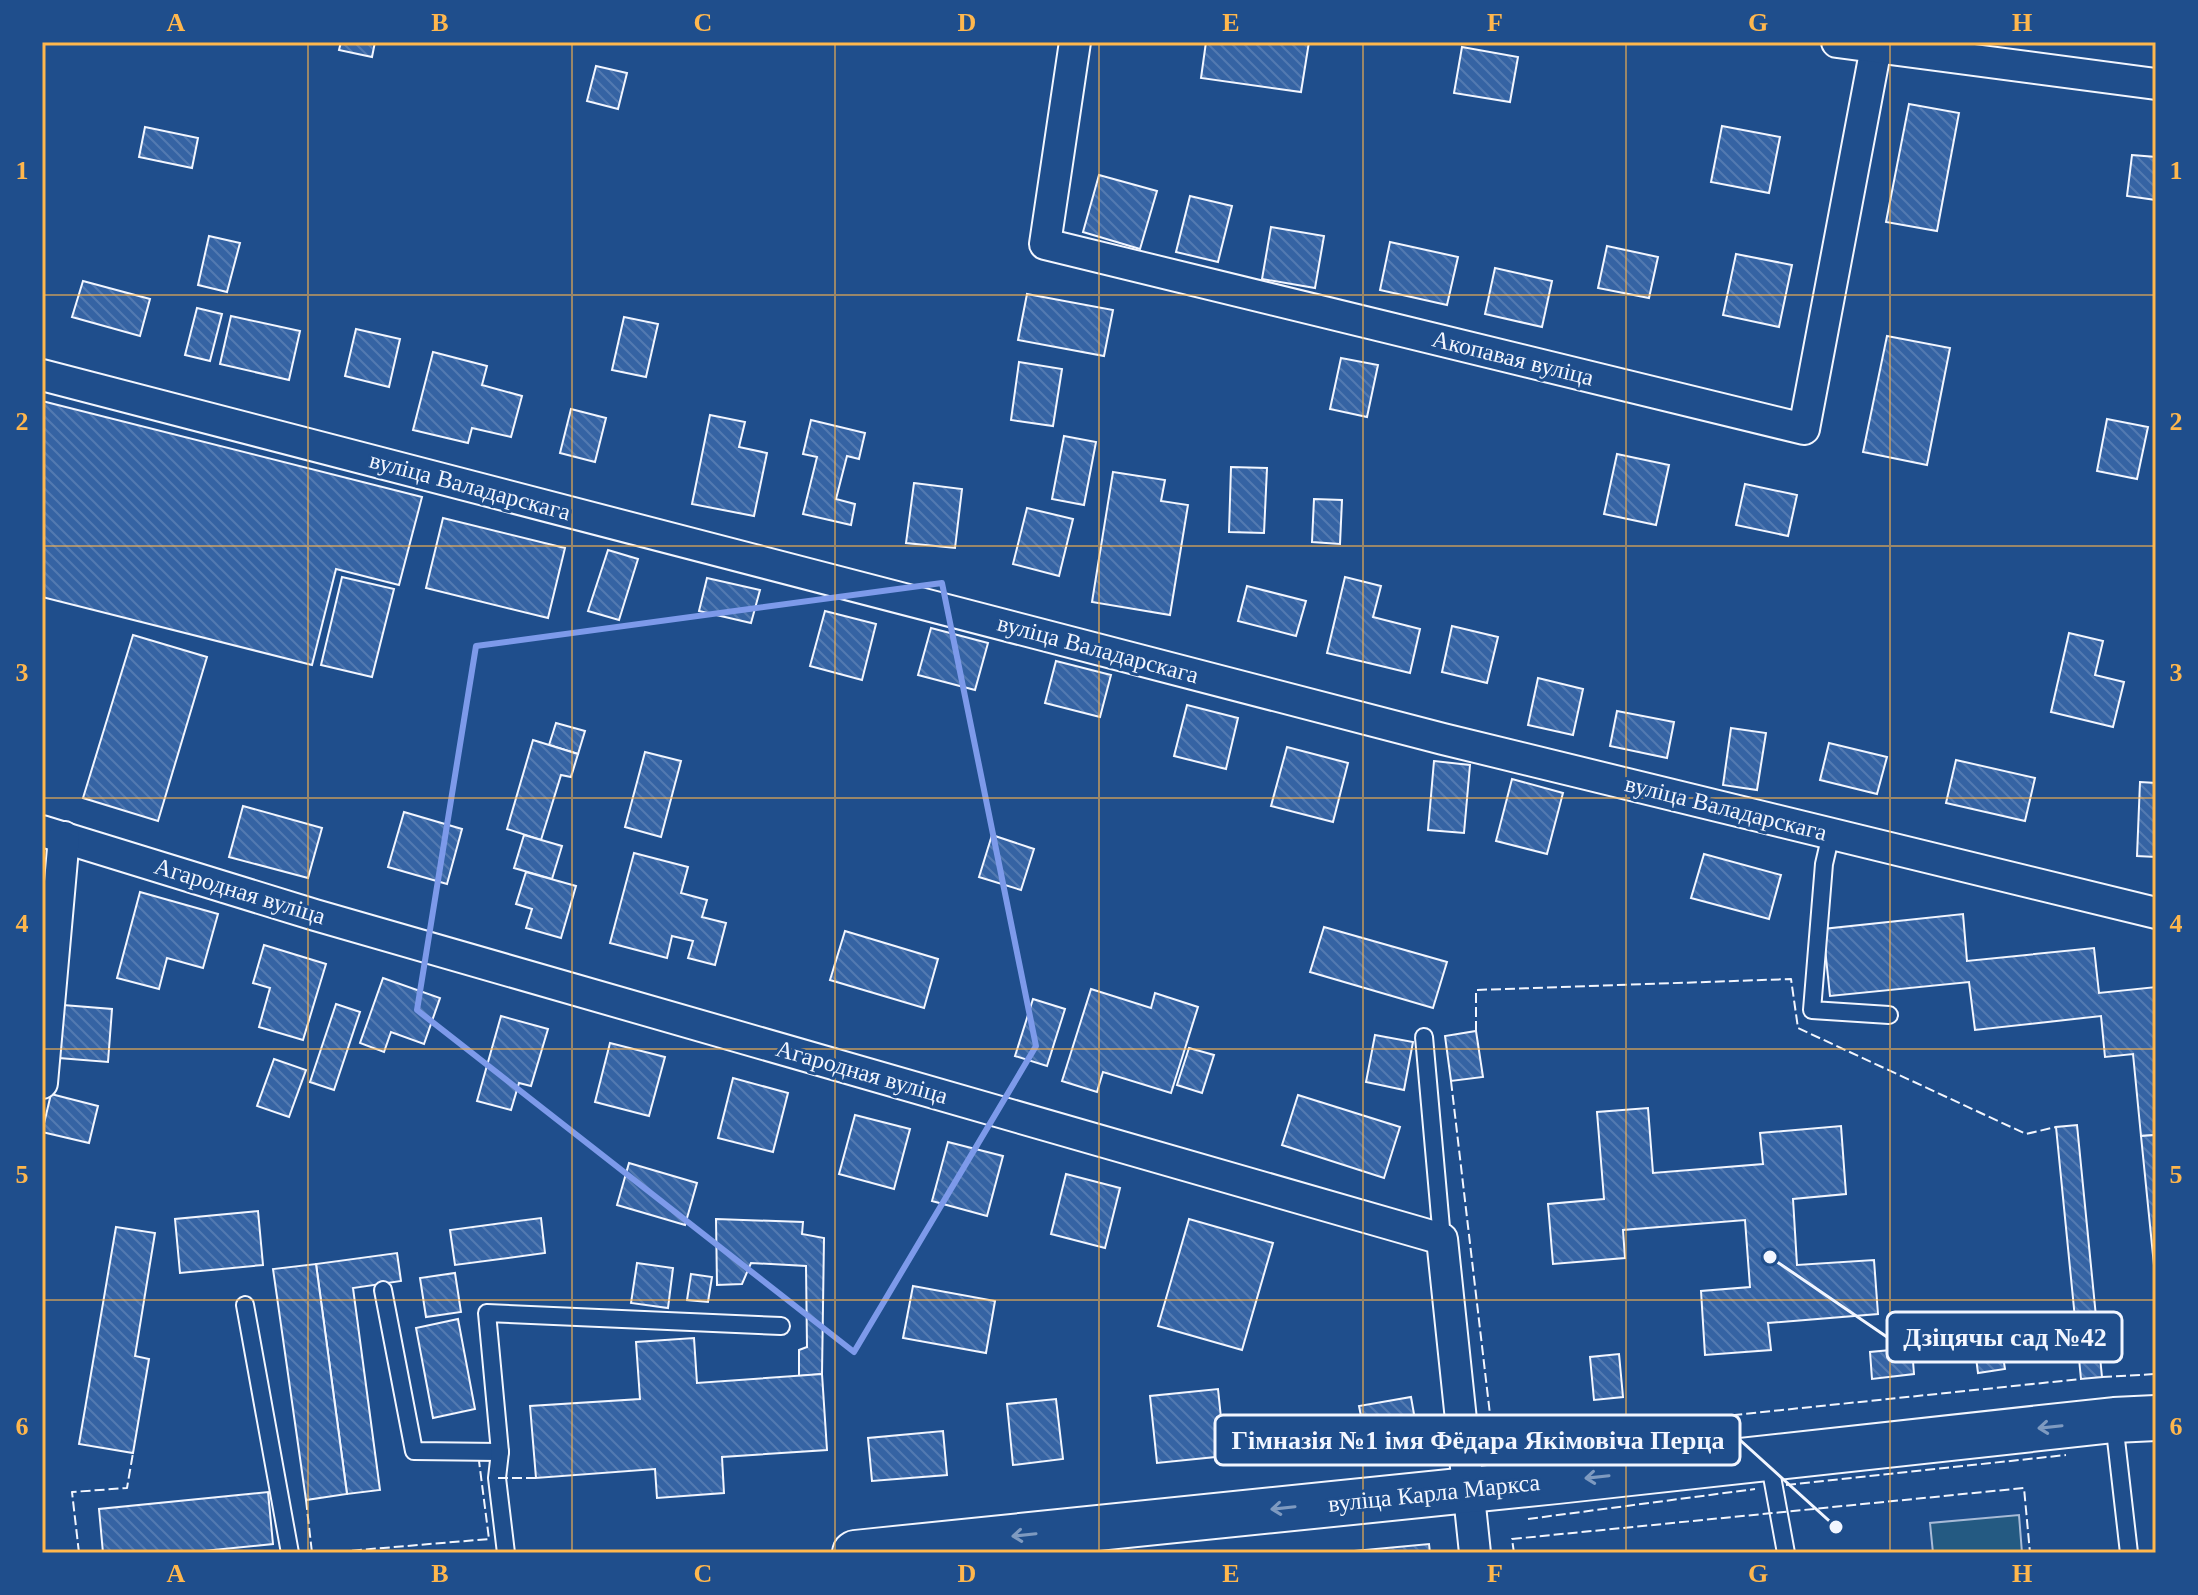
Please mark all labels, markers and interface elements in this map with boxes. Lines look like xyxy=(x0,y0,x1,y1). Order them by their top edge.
text: A xyxy=(167,8,186,37)
text: B xyxy=(431,8,449,37)
text: C xyxy=(694,8,712,37)
text: D xyxy=(958,8,976,37)
text: E xyxy=(1222,8,1240,37)
text: F xyxy=(1487,8,1503,37)
text: G xyxy=(1748,8,1768,37)
text: H xyxy=(2012,8,2032,37)
text: 1 xyxy=(16,156,29,185)
text: 1 xyxy=(2170,156,2183,185)
street label: Акопавая вуліца xyxy=(1430,325,1597,391)
text: 2 xyxy=(16,407,29,436)
text: 2 xyxy=(2170,407,2183,436)
street label: вуліца Валадарскага xyxy=(367,447,574,525)
street label: вуліца Валадарскага xyxy=(995,610,1202,688)
text: 3 xyxy=(16,658,29,687)
text: 3 xyxy=(2170,658,2183,687)
street label: вуліца Валадарскага xyxy=(1622,770,1830,846)
street label: Агародная вуліца xyxy=(151,853,329,929)
text: 4 xyxy=(16,909,29,938)
text: 4 xyxy=(2170,909,2183,938)
street label: Агародная вуліца xyxy=(773,1035,951,1109)
text: 5 xyxy=(16,1160,29,1189)
text: 5 xyxy=(2170,1160,2183,1189)
callout: Дзіцячы сад №42 xyxy=(1887,1312,2122,1362)
text: Дзіцячы сад №42 xyxy=(1903,1323,2107,1352)
text: 6 xyxy=(16,1412,29,1441)
text: 6 xyxy=(2170,1412,2183,1441)
callout: Гімназія №1 імя Фёдара Якімовіча Перца xyxy=(1215,1415,1740,1465)
one-way arrow xyxy=(2038,1420,2064,1435)
text: Гімназія №1 імя Фёдара Якімовіча Перца xyxy=(1231,1426,1725,1455)
street label: вуліца Карла Маркса xyxy=(1327,1469,1542,1517)
one-way arrow xyxy=(1584,1469,1611,1484)
one-way arrow xyxy=(1270,1501,1297,1516)
one-way arrow xyxy=(1011,1528,1038,1543)
text: A xyxy=(167,1559,186,1588)
text: B xyxy=(431,1559,449,1588)
text: C xyxy=(694,1559,712,1588)
text: D xyxy=(958,1559,976,1588)
text: E xyxy=(1222,1559,1240,1588)
text: F xyxy=(1487,1559,1503,1588)
text: G xyxy=(1748,1559,1768,1588)
text: H xyxy=(2012,1559,2032,1588)

